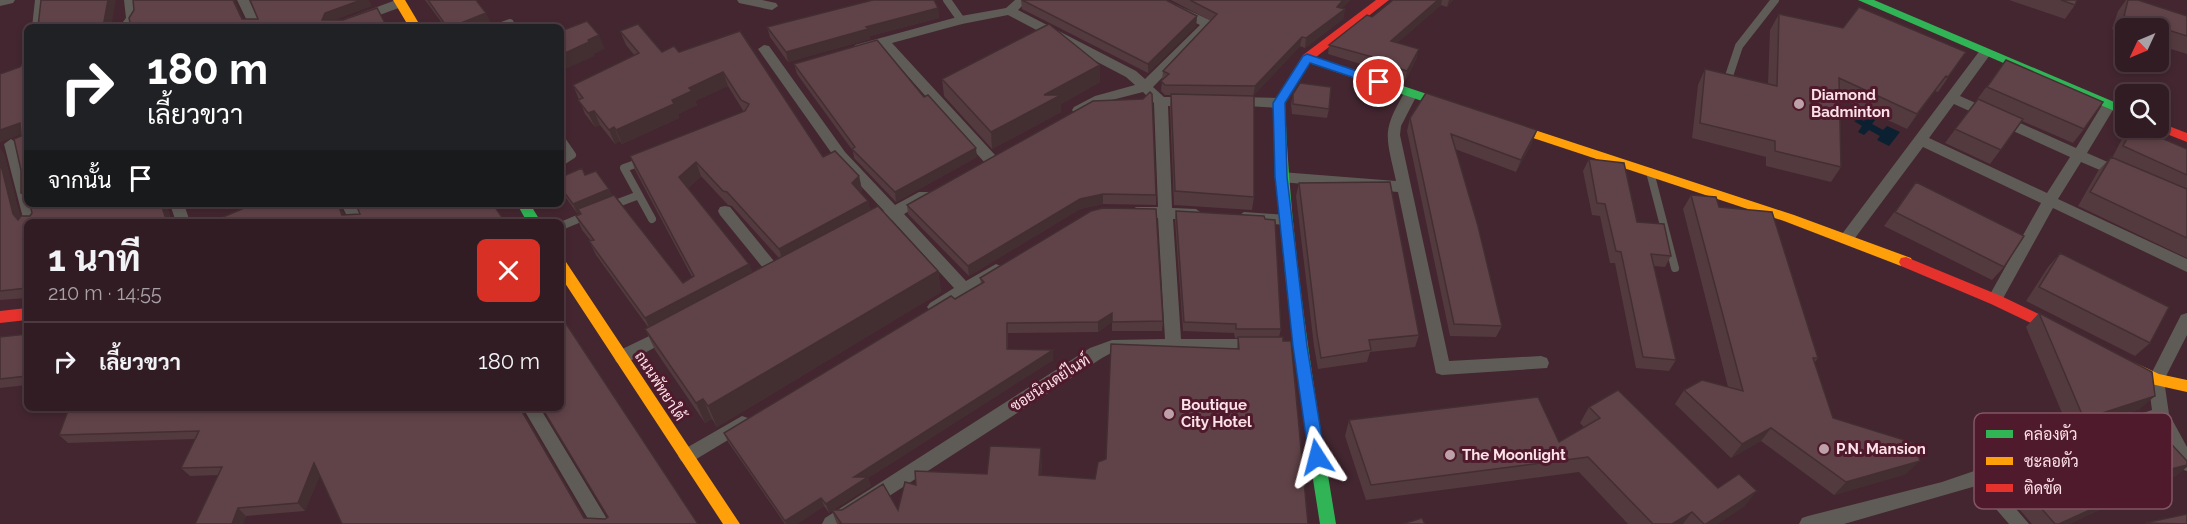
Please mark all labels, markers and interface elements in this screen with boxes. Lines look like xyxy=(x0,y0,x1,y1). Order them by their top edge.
north arrow xyxy=(2115,18,2169,72)
map controls xyxy=(2115,18,2169,138)
text: 180 m xyxy=(147,45,268,94)
icon: right xyxy=(48,48,126,126)
pin xyxy=(1353,56,1404,107)
icon: arrive xyxy=(1362,65,1395,98)
button: search xyxy=(2115,84,2169,138)
place label: Diamond Badminton xyxy=(1811,86,1890,121)
marker: Diamond Badminton xyxy=(1792,97,1806,111)
text: เลี้ยวขวา xyxy=(147,99,243,130)
icon: arrive xyxy=(124,162,157,195)
text: จากนั้น xyxy=(48,167,112,193)
text: 1 นาที xyxy=(48,237,141,279)
button: close xyxy=(477,239,540,302)
text: 210 m · 14:55 xyxy=(48,281,162,305)
icon: right xyxy=(48,345,81,378)
street label: ถนนพัทยาใต้ xyxy=(631,347,690,425)
text: 180 m xyxy=(478,348,540,374)
text: เลี้ยวขวา xyxy=(99,349,181,375)
street label: ซอยนิวเดย์ไนท์ xyxy=(1006,350,1093,415)
place label: Boutique City Hotel xyxy=(1181,396,1252,431)
marker: Boutique City Hotel xyxy=(1162,407,1176,421)
legend xyxy=(1974,413,2172,509)
text: คล่องตัว xyxy=(2024,424,2078,444)
position arrow xyxy=(1285,425,1349,489)
place label: P.N. Mansion xyxy=(1836,440,1926,458)
marker: P.N. Mansion xyxy=(1817,442,1831,456)
place label: The Moonlight xyxy=(1462,446,1566,464)
marker: The Moonlight xyxy=(1443,448,1457,462)
text: ชะลอตัว xyxy=(2024,451,2079,471)
text: ติดขัด xyxy=(2024,478,2062,498)

